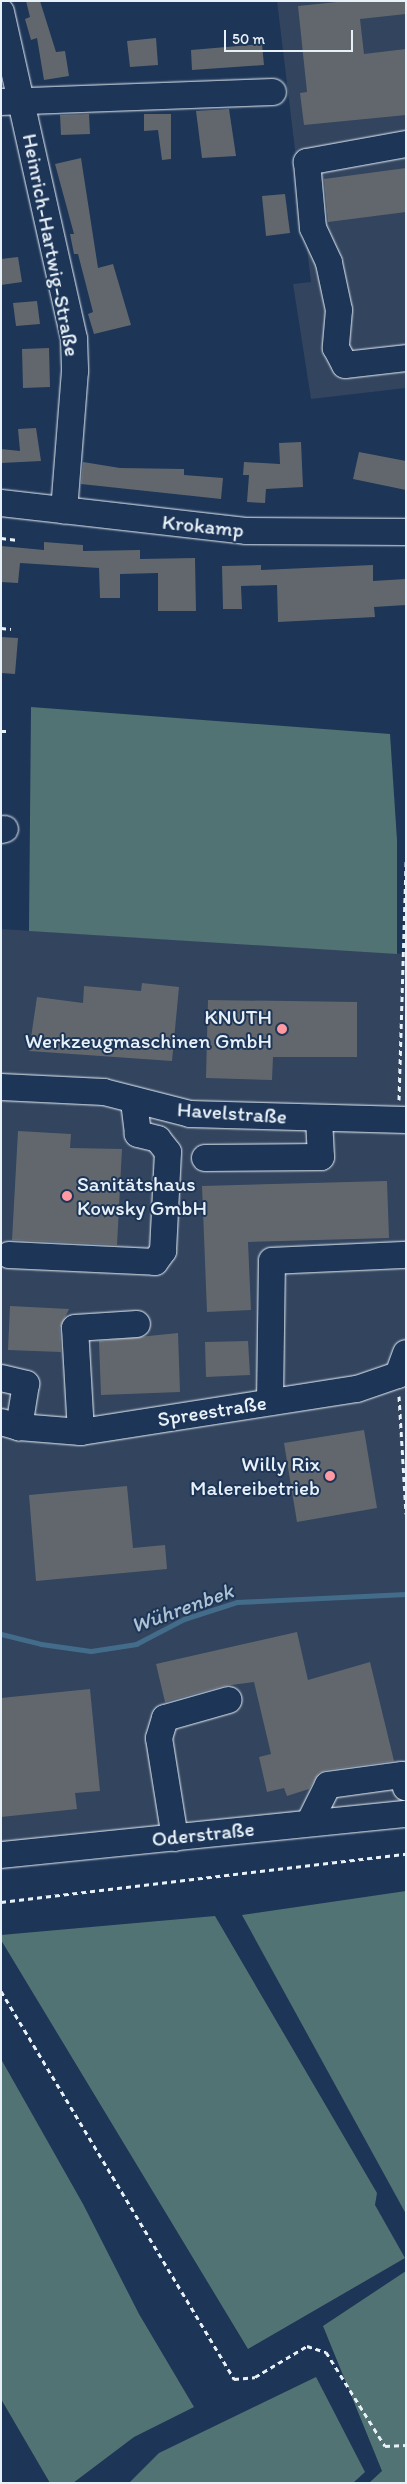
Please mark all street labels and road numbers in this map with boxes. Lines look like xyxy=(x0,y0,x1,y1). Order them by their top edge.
street label: Heinrich-Hartwig-Straße xyxy=(17,131,85,359)
street label: Krokamp xyxy=(161,509,245,543)
street label: Havelstraße xyxy=(176,1097,288,1129)
street label: Spreestraße xyxy=(156,1390,268,1432)
street label: Oderstraße xyxy=(150,1816,256,1852)

